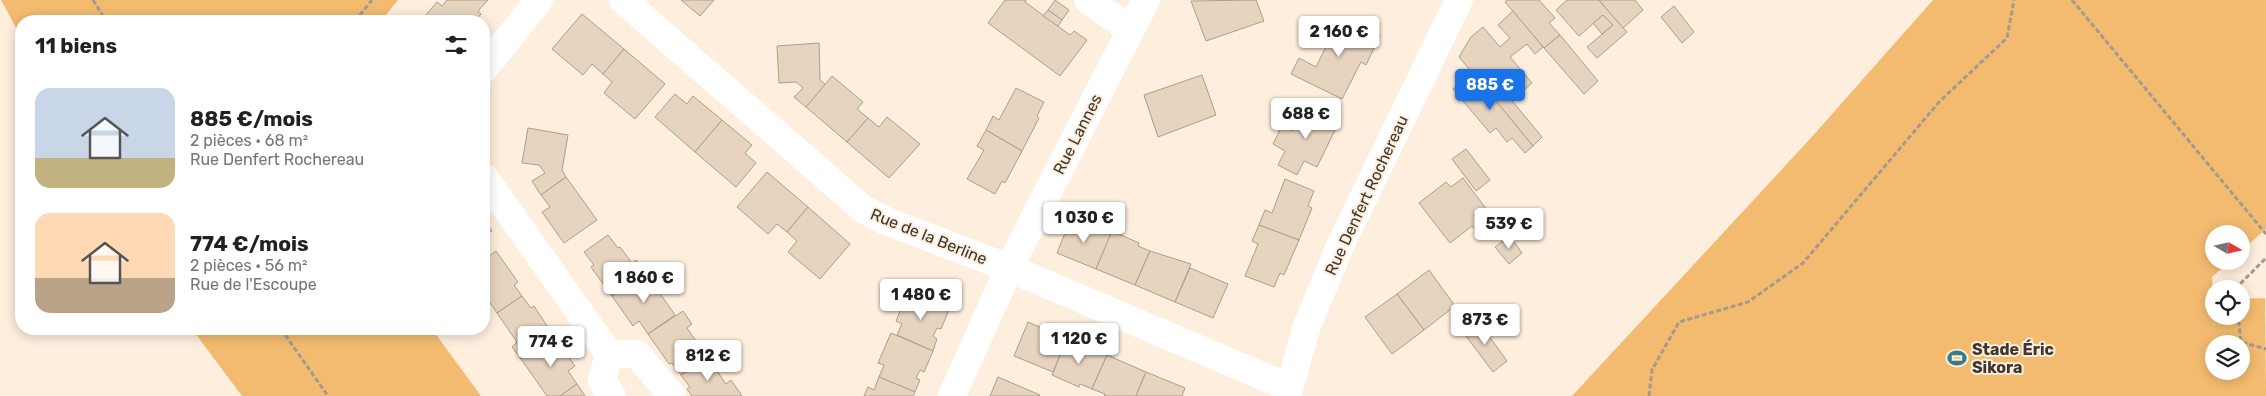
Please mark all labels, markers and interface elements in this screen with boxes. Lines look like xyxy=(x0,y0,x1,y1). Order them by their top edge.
pin: 2 160 € xyxy=(1293,15,1385,58)
text: 2 160 € xyxy=(1309,22,1369,41)
icon: filters xyxy=(442,31,470,59)
text: 11 biens xyxy=(35,33,117,58)
pin: 885 € xyxy=(1455,68,1525,111)
text: 885 € xyxy=(1466,75,1514,94)
street label: Rue Lannes xyxy=(1049,91,1106,177)
pin: 688 € xyxy=(1271,98,1341,140)
text: 688 € xyxy=(1282,104,1330,123)
text: 885 €/mois xyxy=(190,106,313,131)
icon: home xyxy=(75,108,135,168)
street label: Rue Denfert Rochereau xyxy=(1321,112,1412,278)
text: 2 pièces · 68 m² xyxy=(190,131,308,150)
text: Rue Denfert Rochereau xyxy=(190,150,364,169)
pin: 1 030 € xyxy=(1038,202,1130,244)
street label: Rue de la Berline xyxy=(868,204,990,269)
text: 1 030 € xyxy=(1054,208,1114,227)
pin: 539 € xyxy=(1474,208,1544,250)
text: 539 € xyxy=(1485,214,1533,233)
north arrow xyxy=(2205,225,2250,270)
map controls xyxy=(2205,225,2250,380)
text: 774 €/mois xyxy=(190,231,309,256)
icon: home xyxy=(75,233,135,293)
text: 2 pièces · 56 m² xyxy=(190,256,308,275)
pin: 1 860 € xyxy=(598,262,690,304)
text: 1 860 € xyxy=(614,268,674,287)
text: Rue de l'Escoupe xyxy=(190,275,317,294)
pin: 1 480 € xyxy=(875,278,967,321)
button: locate xyxy=(2205,280,2250,325)
text: 1 480 € xyxy=(891,285,951,304)
pin: 873 € xyxy=(1450,304,1520,346)
text: 873 € xyxy=(1462,310,1508,329)
pin: 1 120 € xyxy=(1033,322,1125,365)
pin: 774 € xyxy=(516,326,586,368)
text: 1 120 € xyxy=(1051,329,1107,348)
text: 774 € xyxy=(529,332,573,351)
button: layers xyxy=(2205,335,2250,380)
place label: Stade Éric Sikora xyxy=(1972,339,2054,377)
pin: 812 € xyxy=(673,340,743,382)
text: 812 € xyxy=(685,346,731,365)
sports icon: Stade Éric Sikora xyxy=(1946,347,1968,369)

